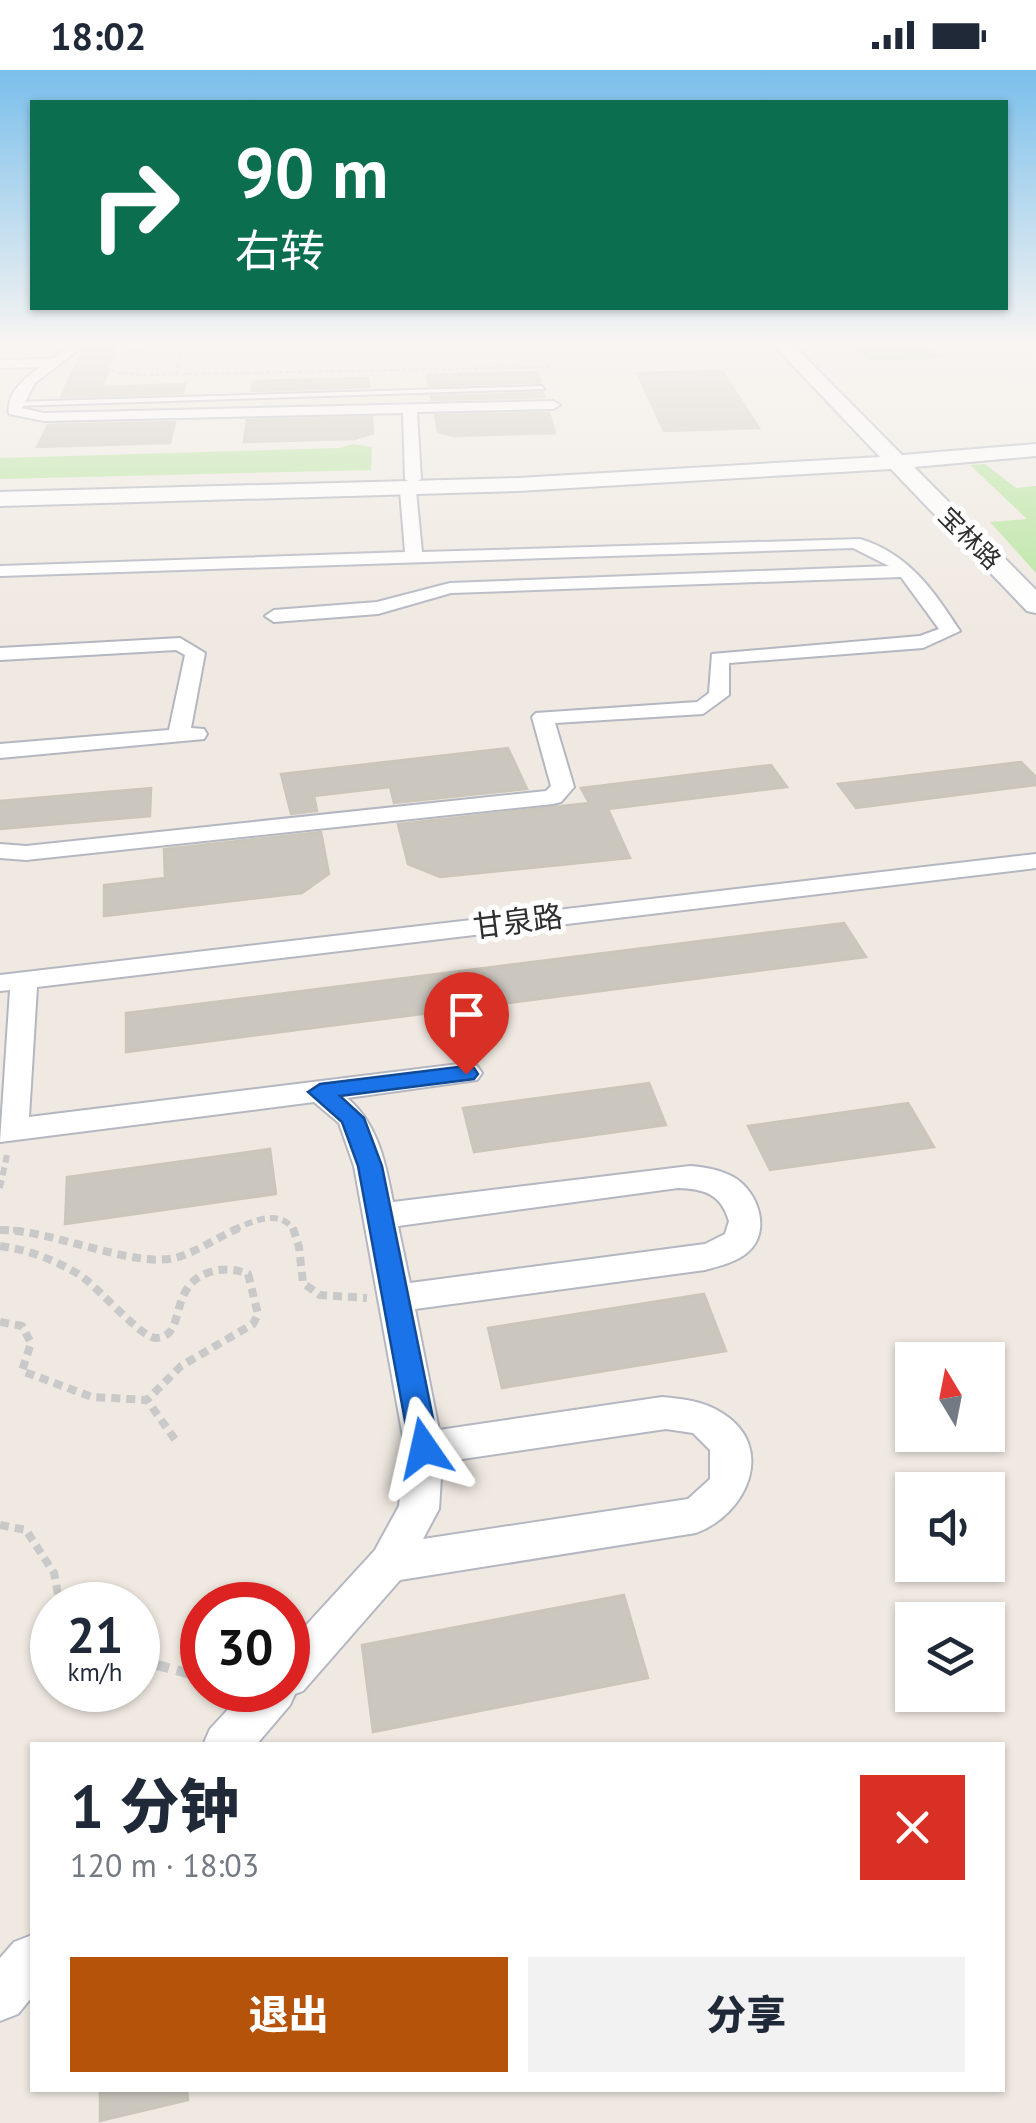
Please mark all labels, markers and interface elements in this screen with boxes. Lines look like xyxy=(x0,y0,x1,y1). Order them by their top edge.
text: 18:02 xyxy=(50,11,146,60)
text: 90 m xyxy=(235,127,388,217)
icon: right xyxy=(70,140,200,270)
text: 右转 xyxy=(235,221,325,279)
street label: 宝林路 xyxy=(932,500,1008,576)
street label: 甘泉路 xyxy=(471,896,565,945)
pin xyxy=(424,972,509,1075)
icon: arrive xyxy=(439,987,494,1042)
north arrow xyxy=(895,1342,1005,1452)
map controls xyxy=(895,1342,1005,1712)
position arrow xyxy=(372,1396,476,1500)
button: sound xyxy=(895,1472,1005,1582)
speed limit sign: 30 xyxy=(180,1582,310,1712)
text: 21 xyxy=(67,1602,123,1667)
button: layers xyxy=(895,1602,1005,1712)
text: km/h xyxy=(68,1656,122,1688)
text: 1 分钟 xyxy=(70,1767,239,1845)
button: close xyxy=(860,1775,965,1880)
text: 120 m · 18:03 xyxy=(70,1844,259,1886)
button: 退出 xyxy=(70,1957,508,2072)
button: 分享 xyxy=(528,1957,965,2072)

